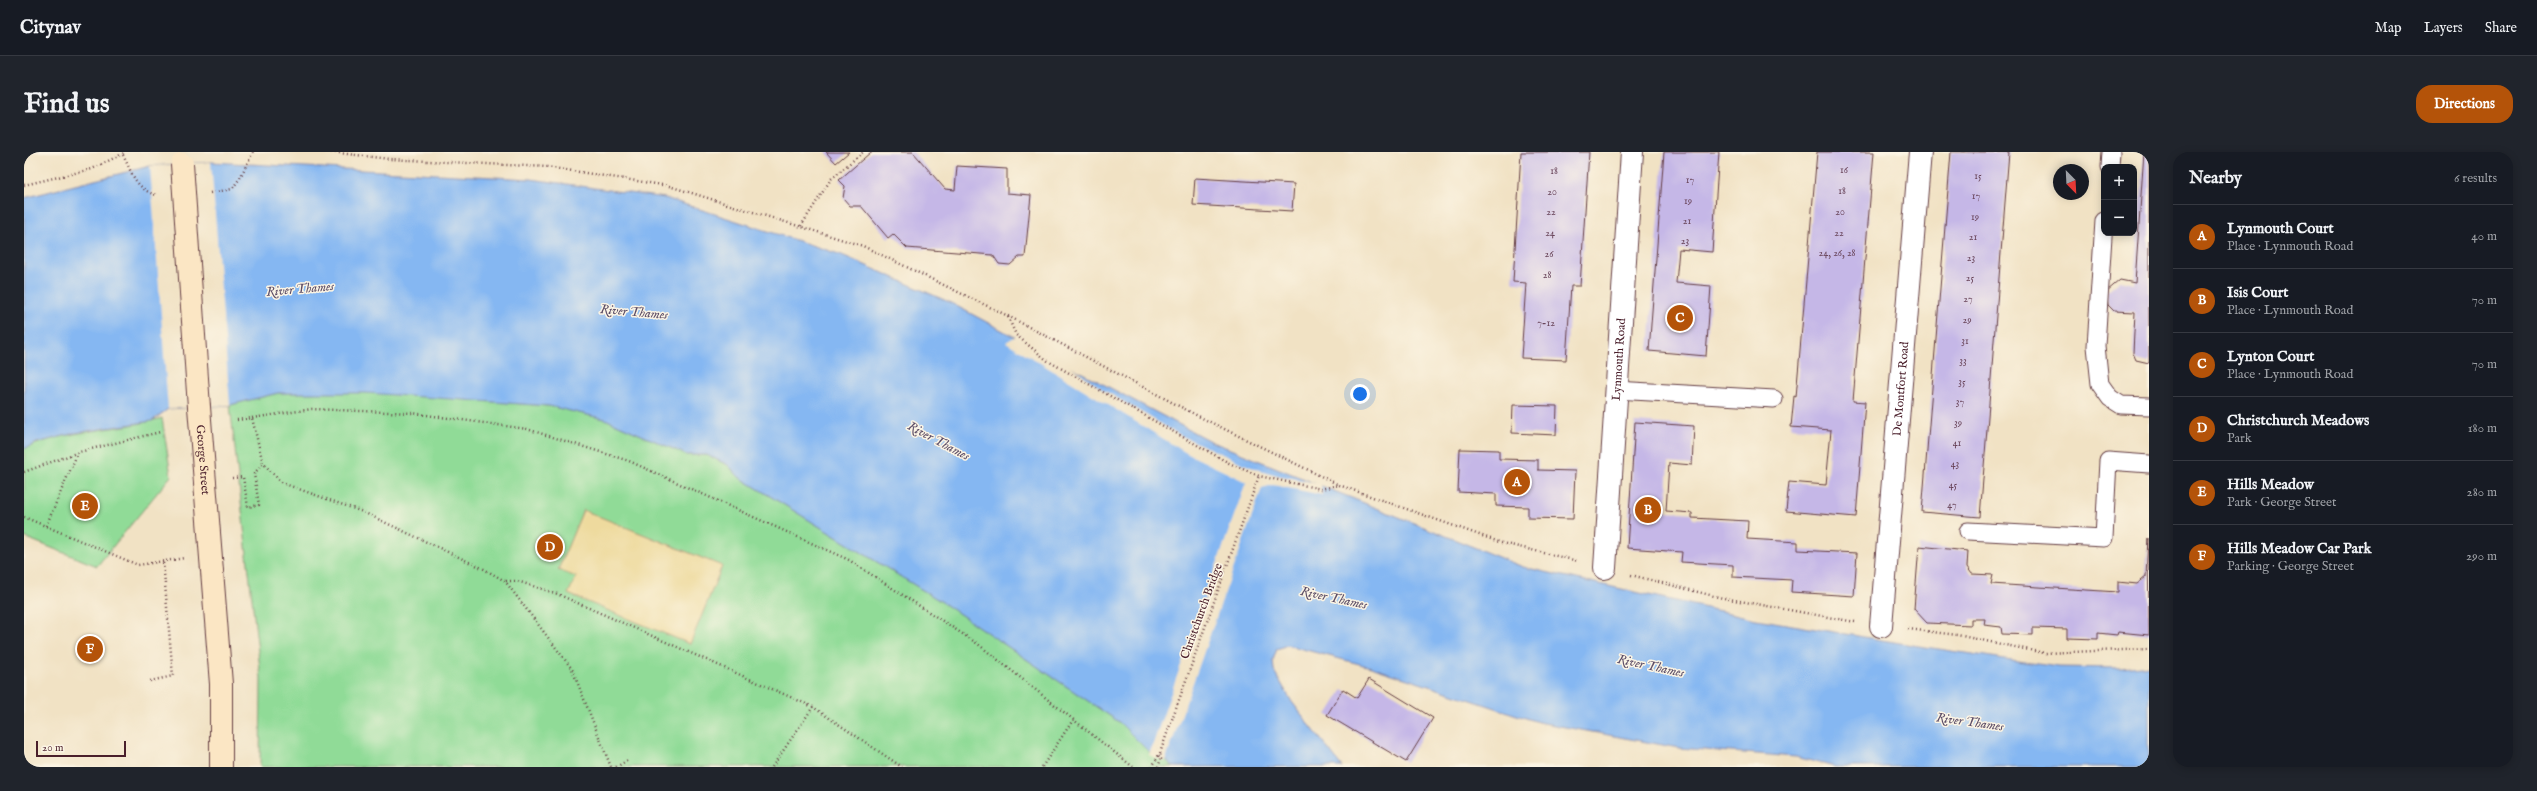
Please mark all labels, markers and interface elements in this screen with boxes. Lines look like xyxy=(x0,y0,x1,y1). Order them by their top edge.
text: Citynav xyxy=(20,16,81,40)
text: Map xyxy=(2375,19,2402,37)
text: Layers xyxy=(2424,19,2463,37)
text: Share xyxy=(2485,19,2517,37)
button: Directions xyxy=(2416,85,2513,123)
text: Find us xyxy=(24,87,110,122)
house number: 16 xyxy=(1840,164,1849,177)
north arrow xyxy=(2053,164,2089,200)
map controls xyxy=(2101,164,2137,236)
button: + xyxy=(2101,164,2137,200)
house number: 18 xyxy=(1550,165,1558,178)
text: Nearby xyxy=(2189,168,2242,189)
house number: 15 xyxy=(1974,170,1982,183)
text: 6 results xyxy=(2454,170,2497,187)
house number: 17 xyxy=(1686,174,1695,187)
house number: 18 xyxy=(1838,185,1846,198)
house number: 20 xyxy=(1547,186,1557,199)
house number: 17 xyxy=(1972,190,1981,203)
house number: 19 xyxy=(1684,195,1692,208)
button: − xyxy=(2101,200,2137,236)
house number: 22 xyxy=(1546,206,1556,219)
house number: 20 xyxy=(1835,206,1845,219)
house number: 19 xyxy=(1971,211,1979,224)
house number: 21 xyxy=(1683,215,1691,228)
text: Lynmouth Court xyxy=(2227,219,2334,238)
house number: 24 xyxy=(1545,227,1555,240)
house number: 22 xyxy=(1834,227,1844,240)
text: A xyxy=(2198,228,2206,245)
text: 40 m xyxy=(2471,228,2497,245)
house number: 21 xyxy=(1969,231,1977,244)
house number: 23 xyxy=(1681,235,1689,248)
text: Place · Lynmouth Road xyxy=(2227,238,2353,255)
house number: 24, 26, 28 xyxy=(1818,247,1856,260)
house number: 26 xyxy=(1545,248,1554,261)
house number: 23 xyxy=(1967,252,1975,265)
house number: 28 xyxy=(1543,269,1551,282)
house number: 25 xyxy=(1966,272,1975,285)
water label: River Thames xyxy=(266,278,335,301)
text: Isis Court xyxy=(2227,283,2288,302)
text: B xyxy=(2198,292,2206,309)
text: 70 m xyxy=(2472,292,2497,309)
house number: 27 xyxy=(1963,293,1973,306)
water label: River Thames xyxy=(599,301,669,324)
text: Place · Lynmouth Road xyxy=(2227,302,2353,319)
pin: C xyxy=(1667,303,1693,333)
house number: 29 xyxy=(1962,314,1972,327)
house number: 7-12 xyxy=(1537,317,1555,330)
street label: Lynmouth Road xyxy=(1609,317,1629,401)
house number: 31 xyxy=(1961,335,1969,348)
street label: De Montfort Road xyxy=(1890,340,1912,437)
text: Lynton Court xyxy=(2227,347,2314,366)
house number: 33 xyxy=(1959,355,1967,368)
text: C xyxy=(2197,356,2207,373)
text: 70 m xyxy=(2472,356,2497,373)
text: Place · Lynmouth Road xyxy=(2227,366,2353,383)
house number: 35 xyxy=(1958,376,1966,389)
your location xyxy=(1350,384,1370,404)
house number: 37 xyxy=(1956,396,1965,409)
text: Christchurch Meadows xyxy=(2227,411,2369,430)
house number: 39 xyxy=(1954,417,1962,430)
water label: River Thames xyxy=(904,418,973,465)
text: D xyxy=(2197,420,2207,437)
text: 180 m xyxy=(2468,420,2497,437)
street label: George Street xyxy=(192,424,213,496)
text: Park xyxy=(2227,430,2252,447)
house number: 41 xyxy=(1953,437,1962,450)
house number: 43 xyxy=(1951,458,1960,471)
pin: A xyxy=(1504,467,1530,497)
text: Hills Meadow xyxy=(2227,475,2314,494)
house number: 45 xyxy=(1949,479,1958,492)
text: E xyxy=(2197,484,2207,501)
text: 280 m xyxy=(2467,484,2497,501)
pin: E xyxy=(72,491,98,521)
text: Park · George Street xyxy=(2227,494,2336,511)
pin: B xyxy=(1635,495,1661,525)
house number: 47 xyxy=(1947,499,1957,512)
pin: D xyxy=(537,532,563,562)
text: Hills Meadow Car Park xyxy=(2227,539,2372,558)
text: F xyxy=(2198,548,2206,565)
text: 290 m xyxy=(2466,548,2497,565)
text: Parking · George Street xyxy=(2227,558,2354,575)
street label: Christchurch Bridge xyxy=(1177,561,1226,661)
water label: River Thames xyxy=(1299,583,1369,614)
pin: F xyxy=(77,634,103,664)
water label: River Thames xyxy=(1616,651,1686,682)
water label: River Thames xyxy=(1935,709,2005,736)
scale bar xyxy=(36,739,126,758)
text: 20 m xyxy=(42,741,63,755)

